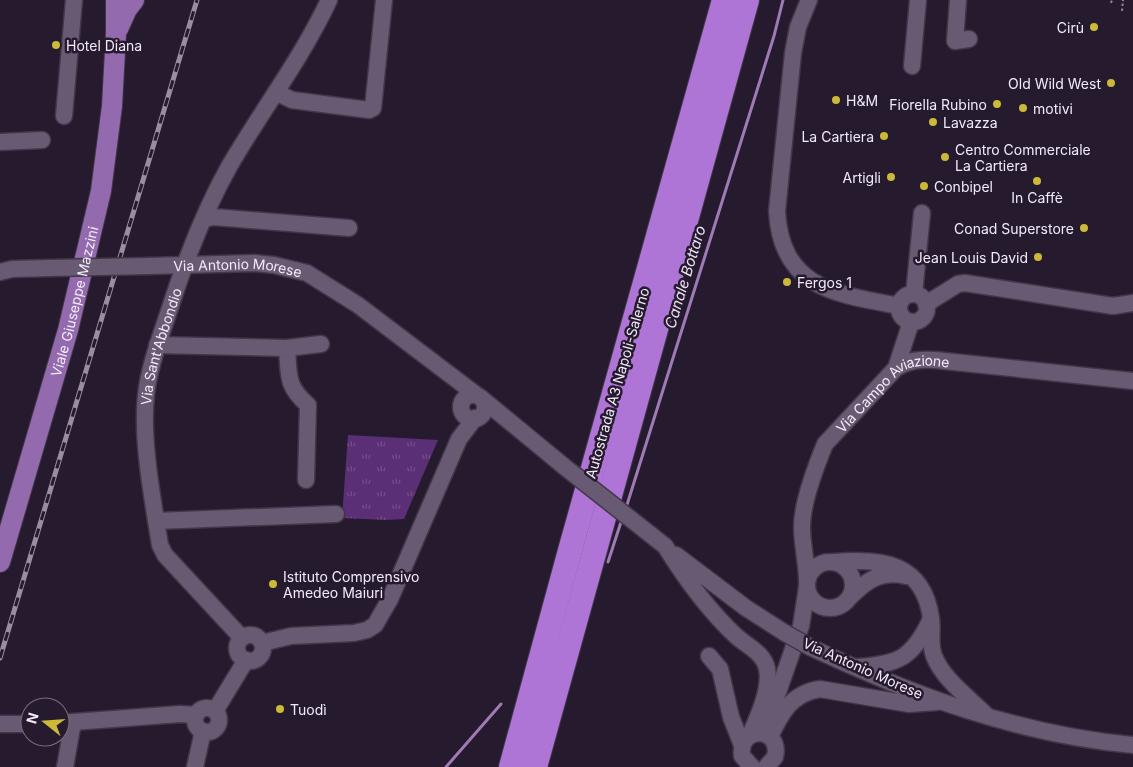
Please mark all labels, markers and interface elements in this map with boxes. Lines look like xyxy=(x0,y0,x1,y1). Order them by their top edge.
place label: Cirù xyxy=(1057,19,1084,36)
marker: Cirù xyxy=(1088,21,1100,33)
place label: Hotel Diana xyxy=(66,37,142,54)
marker: Hotel Diana xyxy=(50,39,62,51)
place label: Old Wild West xyxy=(1008,75,1101,92)
marker: Old Wild West xyxy=(1105,77,1117,89)
place label: H&M xyxy=(846,92,878,109)
marker: H&M xyxy=(830,94,842,106)
place label: Fiorella Rubino xyxy=(889,96,987,113)
marker: Fiorella Rubino xyxy=(991,98,1003,110)
place label: motivi xyxy=(1033,100,1073,117)
marker: motivi xyxy=(1017,102,1029,114)
place label: Lavazza xyxy=(943,114,998,131)
marker: Lavazza xyxy=(927,116,939,128)
place label: La Cartiera xyxy=(801,128,874,145)
marker: La Cartiera xyxy=(878,130,890,142)
place label: Centro Commerciale La Cartiera xyxy=(955,141,1091,174)
marker: Centro Commerciale La Cartiera xyxy=(939,151,951,163)
place label: Artigli xyxy=(843,169,881,186)
marker: Artigli xyxy=(885,171,897,183)
marker: In Caffè xyxy=(1031,175,1043,187)
place label: Conbipel xyxy=(934,178,993,195)
marker: Conbipel xyxy=(918,180,930,192)
place label: In Caffè xyxy=(1011,189,1063,206)
place label: Conad Superstore xyxy=(954,220,1074,237)
marker: Conad Superstore xyxy=(1078,222,1090,234)
water label: Canale Bottaro xyxy=(660,223,710,331)
street label: Viale Giuseppe Mazzini xyxy=(46,224,101,378)
place label: Jean Louis David xyxy=(915,249,1028,266)
marker: Jean Louis David xyxy=(1032,251,1044,263)
street label: Via Antonio Morese xyxy=(173,254,304,280)
place label: Fergos 1 xyxy=(797,274,852,291)
marker: Fergos 1 xyxy=(781,276,793,288)
street label: Via Sant'Abbondio xyxy=(137,285,185,406)
street label: Autostrada A3 Napoli-Salerno xyxy=(582,286,652,480)
street label: Via Campo Aviazione xyxy=(832,351,950,436)
place label: Istituto Comprensivo Amedeo Maiuri xyxy=(283,568,419,601)
marker: Istituto Comprensivo Amedeo Maiuri xyxy=(267,578,279,590)
street label: Via Antonio Morese xyxy=(800,634,926,702)
north arrow xyxy=(20,697,70,747)
place label: Tuodì xyxy=(290,701,327,718)
marker: Tuodì xyxy=(274,703,286,715)
text: N xyxy=(22,710,42,726)

